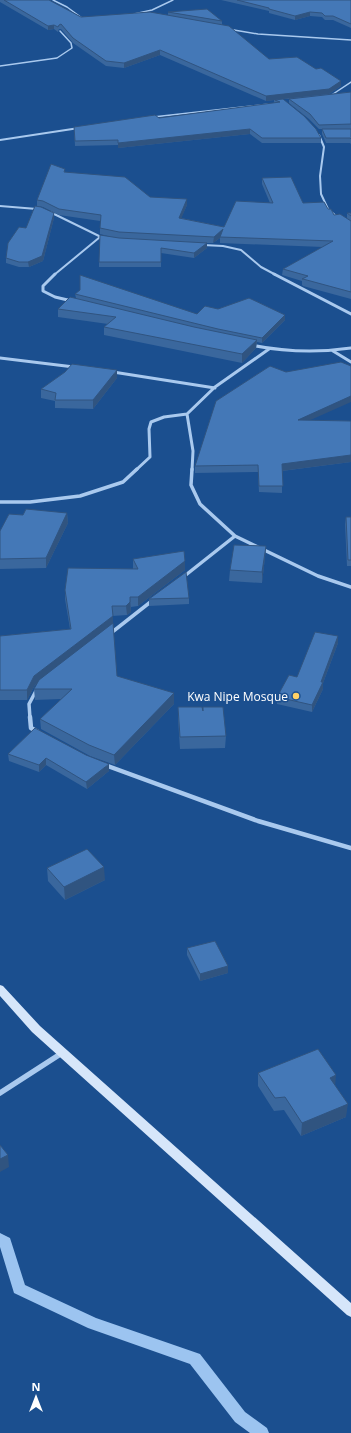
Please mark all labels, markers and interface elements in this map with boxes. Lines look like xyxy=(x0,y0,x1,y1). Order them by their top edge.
place label: Kwa Nipe Mosque xyxy=(187,688,288,705)
marker: Kwa Nipe Mosque xyxy=(291,691,301,701)
north arrow xyxy=(16,1377,56,1417)
text: N xyxy=(32,1379,40,1394)

